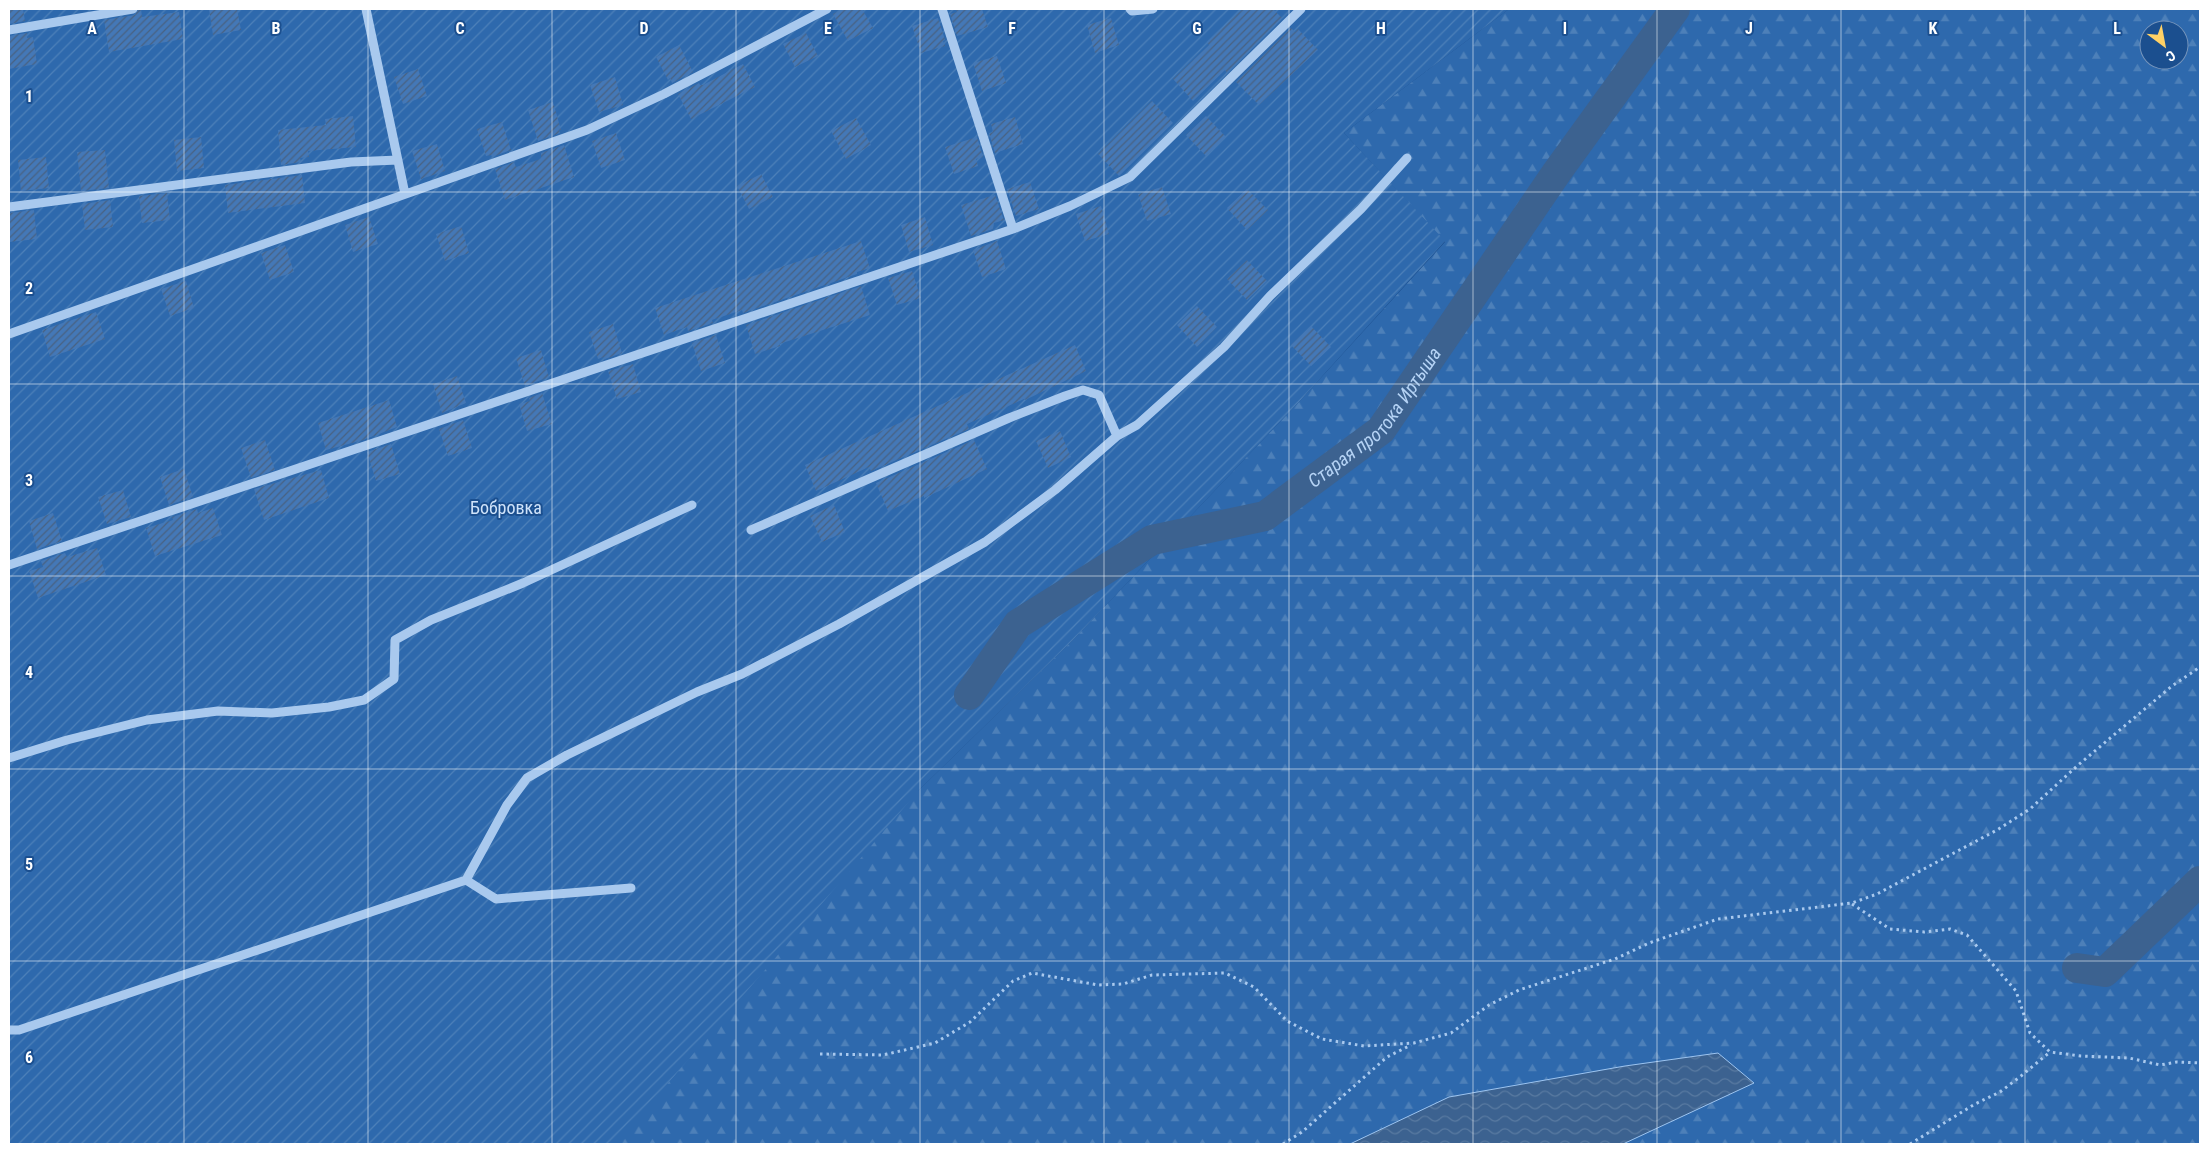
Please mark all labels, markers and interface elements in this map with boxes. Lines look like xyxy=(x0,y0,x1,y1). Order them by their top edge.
text: A xyxy=(87,19,97,38)
text: B xyxy=(272,19,281,38)
text: C xyxy=(455,19,465,38)
text: D xyxy=(639,19,649,38)
text: E xyxy=(824,19,832,38)
text: F xyxy=(1008,19,1016,38)
text: G xyxy=(1192,19,1202,38)
text: H xyxy=(1376,19,1386,38)
text: I xyxy=(1563,19,1567,38)
text: J xyxy=(1745,19,1753,38)
text: K xyxy=(1929,19,1938,38)
text: L xyxy=(2113,19,2121,38)
north arrow xyxy=(2139,20,2189,70)
text: С xyxy=(2163,47,2179,65)
text: 1 xyxy=(25,87,33,106)
text: 2 xyxy=(25,279,33,298)
water label: Старая протока Иртыша xyxy=(1303,343,1446,492)
text: 3 xyxy=(25,471,33,490)
park label: Бобровка xyxy=(470,497,542,518)
text: 4 xyxy=(25,663,33,682)
text: 5 xyxy=(25,855,33,874)
text: 6 xyxy=(25,1048,33,1067)

